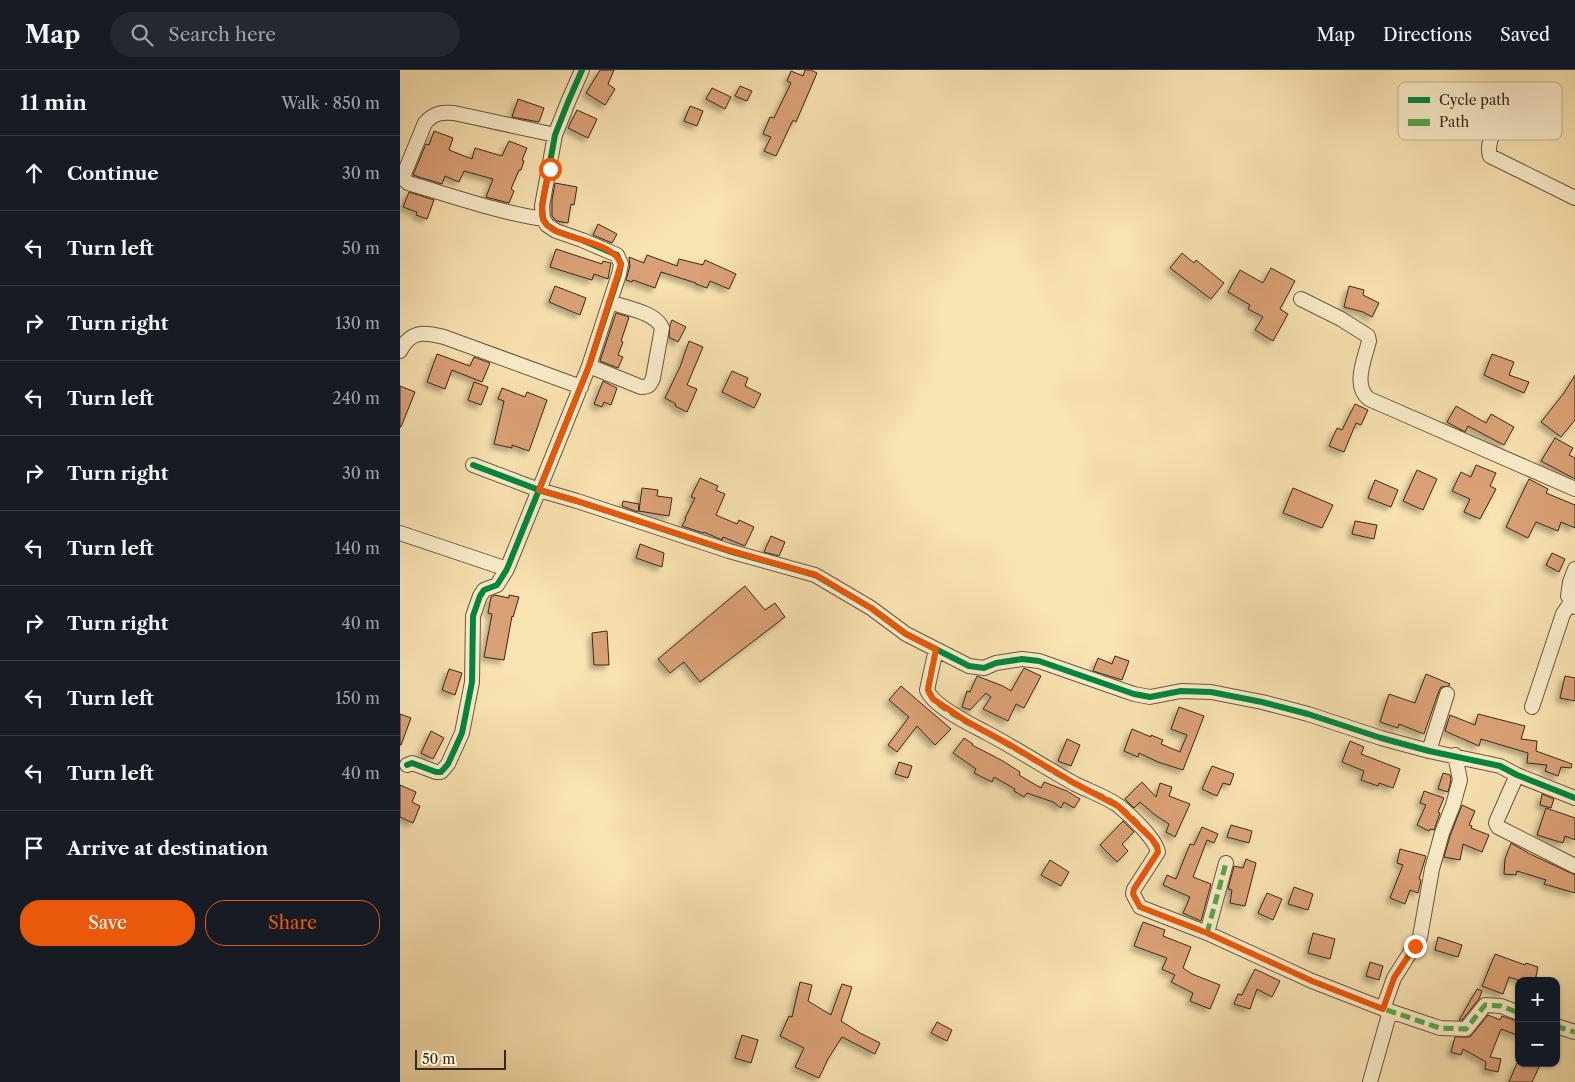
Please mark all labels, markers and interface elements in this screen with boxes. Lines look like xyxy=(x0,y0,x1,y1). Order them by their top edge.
search box xyxy=(110,12,460,57)
text: Map xyxy=(25,20,80,49)
icon: search xyxy=(128,21,156,49)
text: Search here xyxy=(168,23,276,46)
text: Map xyxy=(1316,24,1355,46)
text: Directions xyxy=(1383,24,1472,46)
text: Saved xyxy=(1500,24,1550,46)
legend xyxy=(1398,82,1562,140)
text: 11 min xyxy=(20,90,87,115)
text: Cycle path xyxy=(1439,91,1510,109)
text: Walk · 850 m xyxy=(281,93,380,113)
text: Path xyxy=(1439,113,1469,131)
route start xyxy=(539,158,562,181)
icon: ahead xyxy=(20,159,48,187)
text: Continue xyxy=(67,162,159,185)
text: 30 m xyxy=(342,163,380,183)
icon: left xyxy=(20,234,48,262)
text: Turn left xyxy=(67,237,154,260)
text: 50 m xyxy=(342,238,380,258)
icon: right xyxy=(20,309,48,337)
text: Turn right xyxy=(67,312,168,335)
text: 130 m xyxy=(335,313,380,333)
icon: left xyxy=(20,384,48,412)
text: Turn left xyxy=(67,387,154,410)
text: 240 m xyxy=(332,388,380,408)
icon: right xyxy=(20,459,48,487)
text: Turn right xyxy=(67,462,168,485)
text: 30 m xyxy=(342,463,380,483)
icon: left xyxy=(20,534,48,562)
text: Turn left xyxy=(67,537,154,560)
text: 140 m xyxy=(335,538,380,558)
icon: right xyxy=(20,609,48,637)
text: Turn right xyxy=(67,612,168,635)
text: 40 m xyxy=(341,613,380,633)
icon: left xyxy=(20,684,48,712)
text: Turn left xyxy=(67,687,154,710)
text: 150 m xyxy=(335,688,380,708)
icon: left xyxy=(20,759,48,787)
text: Turn left xyxy=(67,762,154,785)
text: 40 m xyxy=(341,763,380,783)
icon: arrive xyxy=(20,834,48,862)
text: Arrive at destination xyxy=(67,837,268,860)
button: Save xyxy=(20,900,195,946)
button: Share xyxy=(205,900,380,946)
route end xyxy=(1404,935,1427,958)
map controls xyxy=(1515,977,1560,1067)
button: + xyxy=(1515,977,1560,1022)
button: − xyxy=(1515,1022,1560,1067)
scale bar xyxy=(415,1047,506,1070)
text: 50 m xyxy=(422,1050,455,1068)

